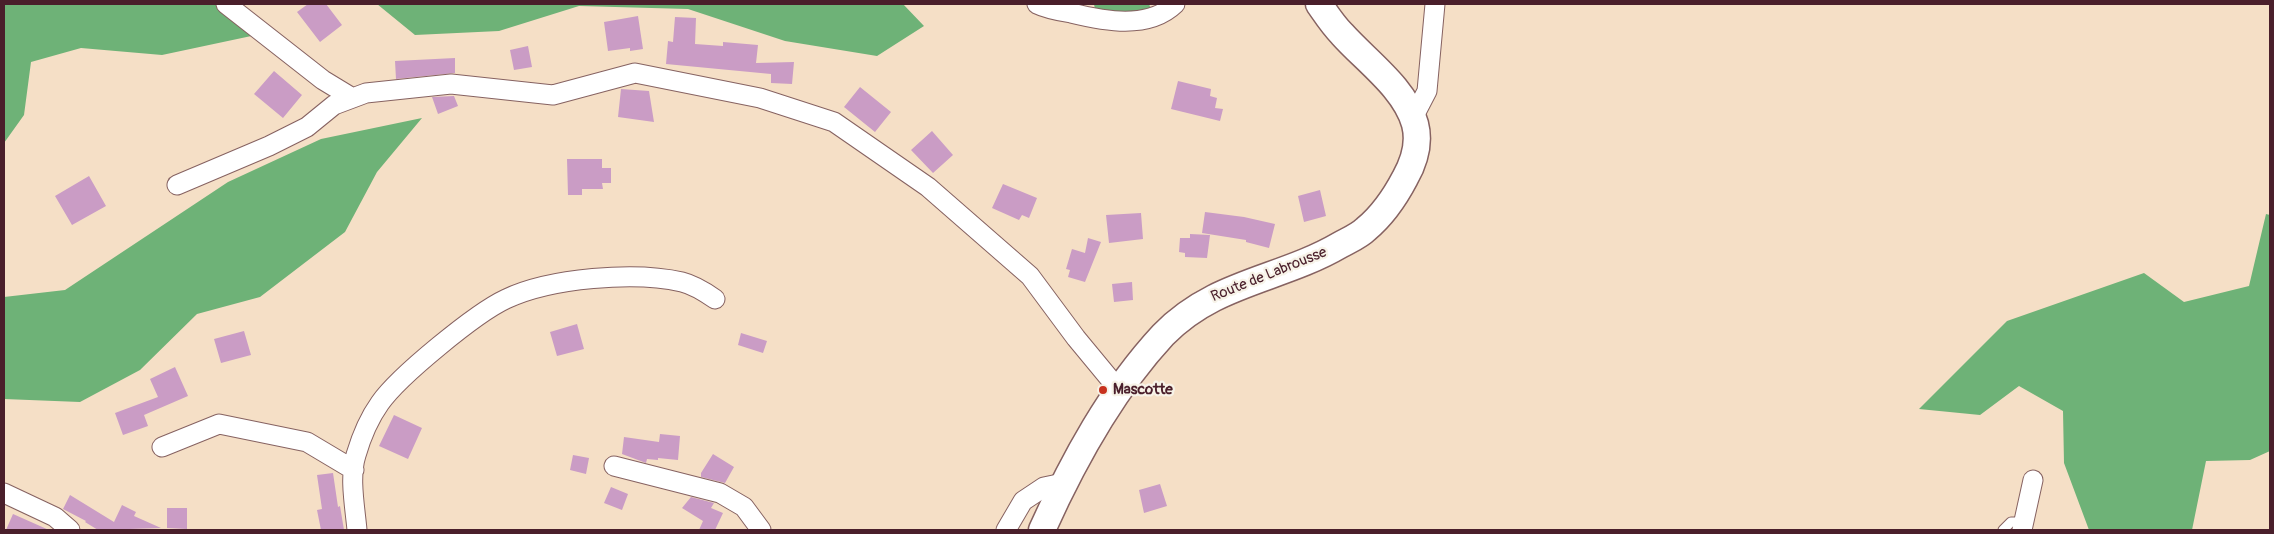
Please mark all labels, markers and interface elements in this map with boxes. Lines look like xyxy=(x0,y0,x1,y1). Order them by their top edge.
street label: Route de Labrousse xyxy=(1208,244,1330,306)
place label: Mascotte xyxy=(1113,381,1173,399)
marker: Mascotte xyxy=(1097,384,1109,396)

